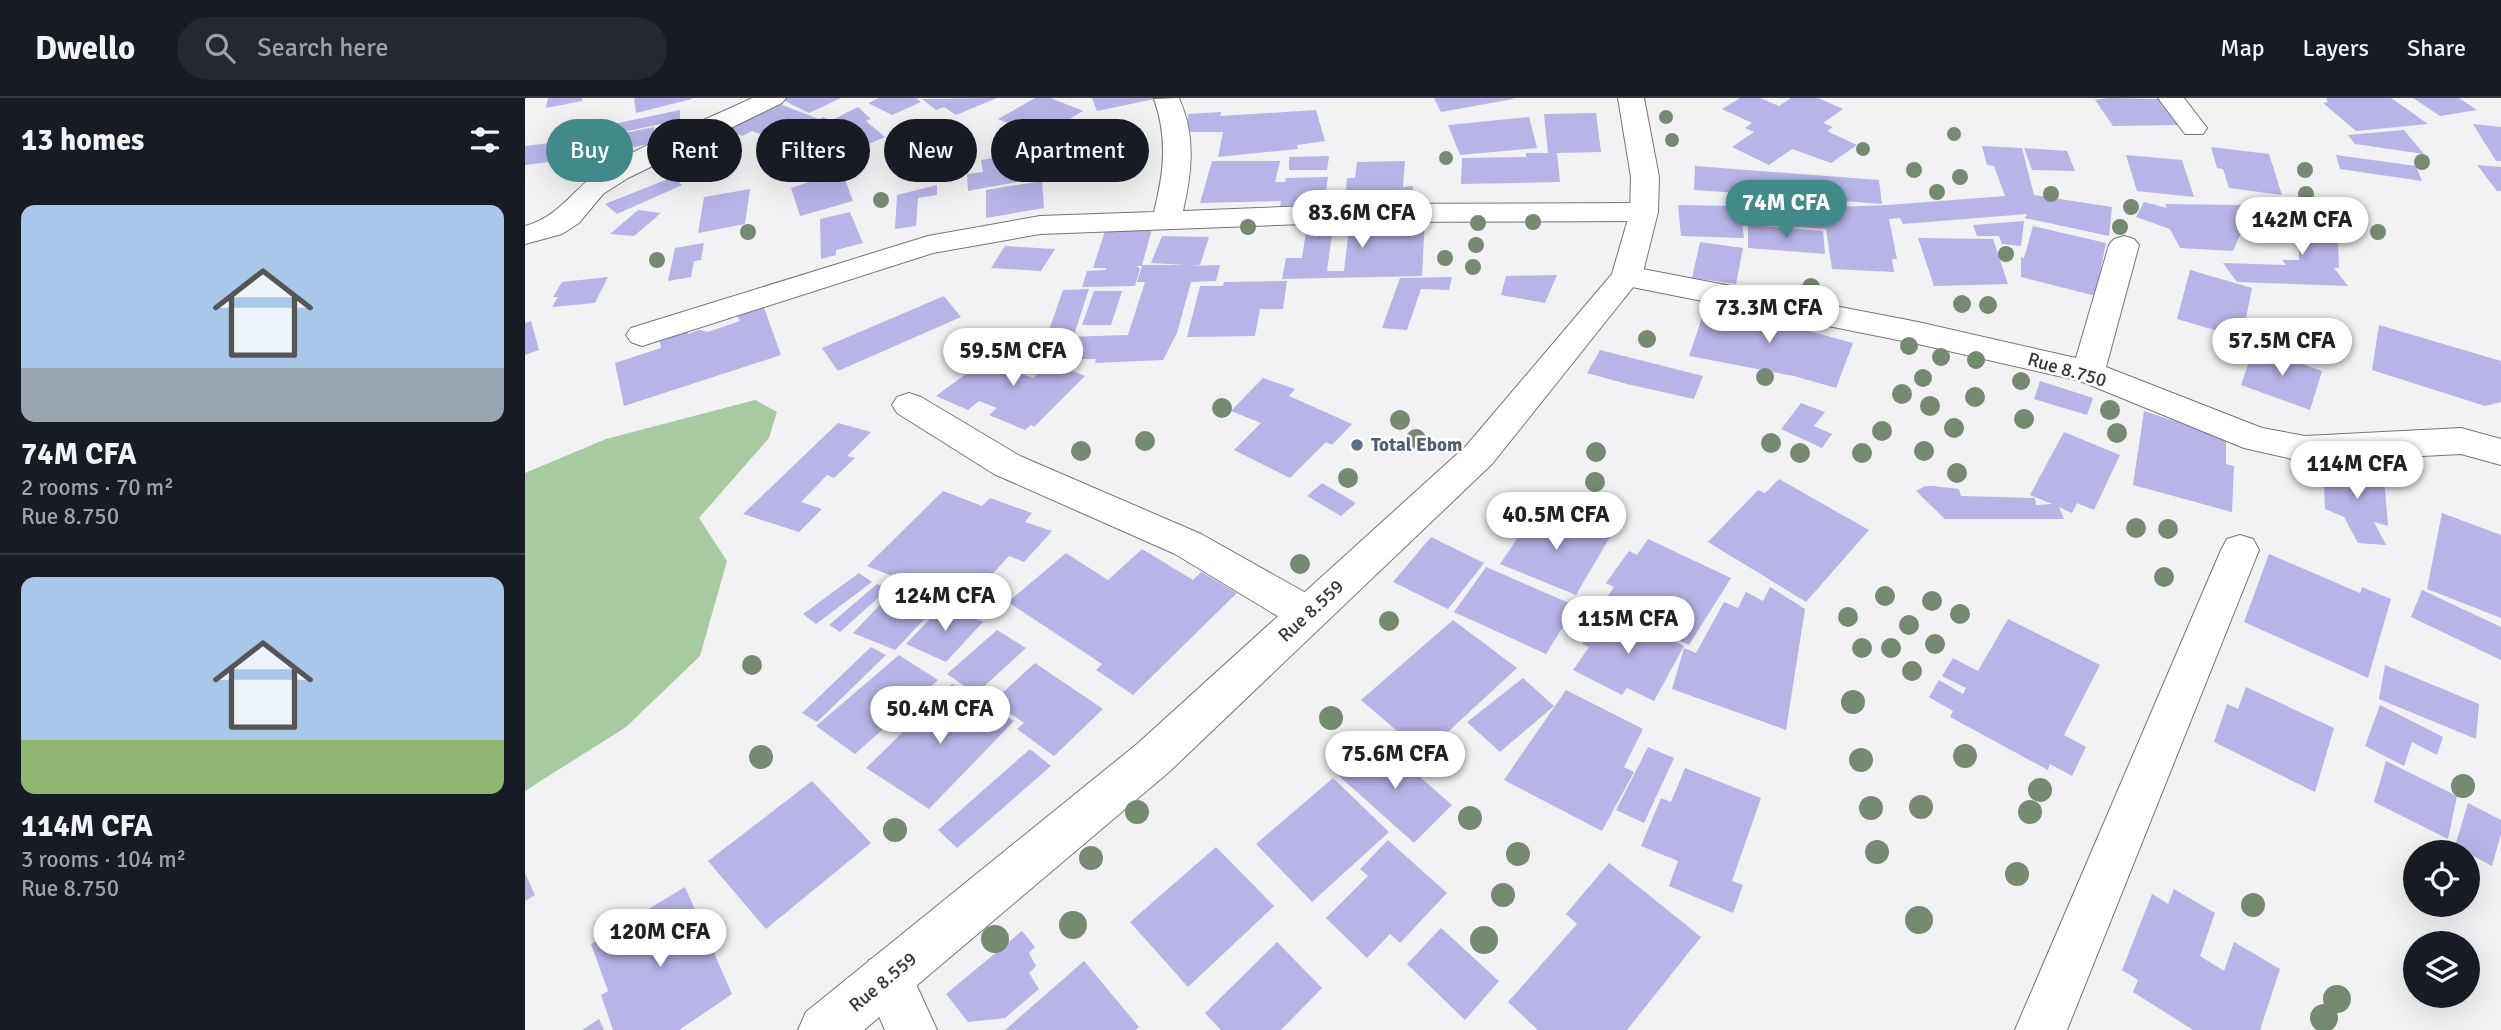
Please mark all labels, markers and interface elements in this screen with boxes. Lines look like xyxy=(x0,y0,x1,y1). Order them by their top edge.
search box xyxy=(177,17,667,80)
text: Dwello xyxy=(35,28,135,69)
icon: search xyxy=(201,29,239,67)
text: Search here xyxy=(257,32,388,64)
text: Map xyxy=(2220,33,2265,63)
text: Layers xyxy=(2303,33,2369,63)
text: Share xyxy=(2407,33,2466,63)
chip: Buy xyxy=(546,119,633,182)
chip: Rent xyxy=(647,119,742,182)
chip: Filters xyxy=(756,119,870,182)
chip: New xyxy=(884,119,977,182)
chip: Apartment xyxy=(991,119,1149,182)
icon: filters xyxy=(466,121,504,159)
text: 13 homes xyxy=(21,122,144,159)
pin: 74M CFA xyxy=(1721,180,1851,240)
text: 74M CFA xyxy=(1742,188,1830,217)
pin: 83.6M CFA xyxy=(1282,190,1442,250)
text: 83.6M CFA xyxy=(1308,198,1416,227)
pin: 142M CFA xyxy=(2230,198,2374,257)
text: 142M CFA xyxy=(2252,205,2353,234)
icon: home xyxy=(200,250,326,376)
pin: 73.3M CFA xyxy=(1689,286,1849,345)
text: 73.3M CFA xyxy=(1715,293,1823,322)
pin: 57.5M CFA xyxy=(2202,318,2362,378)
text: 57.5M CFA xyxy=(2228,326,2336,355)
pin: 59.5M CFA xyxy=(933,328,1093,388)
text: 59.5M CFA xyxy=(959,336,1067,365)
street label: Rue 8.750 xyxy=(2025,347,2109,393)
place label: Total Ebom xyxy=(1371,433,1462,457)
text: 74M CFA xyxy=(21,436,137,473)
marker: Total Ebom xyxy=(1349,437,1365,453)
pin: 114M CFA xyxy=(2285,442,2429,501)
text: 114M CFA xyxy=(2307,449,2408,478)
text: 2 rooms · 70 m² xyxy=(21,473,174,502)
pin: 40.5M CFA xyxy=(1476,492,1636,552)
text: 40.5M CFA xyxy=(1502,500,1610,529)
text: Rue 8.750 xyxy=(21,502,119,531)
pin: 124M CFA xyxy=(873,574,1017,633)
street label: Rue 8.559 xyxy=(1273,575,1349,647)
text: 124M CFA xyxy=(895,581,996,610)
pin: 115M CFA xyxy=(1556,596,1700,656)
text: 115M CFA xyxy=(1578,604,1679,633)
icon: home xyxy=(200,622,326,748)
pin: 50.4M CFA xyxy=(860,686,1020,746)
text: 50.4M CFA xyxy=(886,694,994,723)
pin: 75.6M CFA xyxy=(1315,732,1475,791)
text: 75.6M CFA xyxy=(1341,739,1449,768)
text: 114M CFA xyxy=(21,808,153,845)
map controls xyxy=(2403,840,2480,1008)
button: locate xyxy=(2403,840,2480,917)
text: 3 rooms · 104 m² xyxy=(21,845,186,874)
text: Rue 8.750 xyxy=(21,874,119,903)
pin: 120M CFA xyxy=(588,910,732,969)
text: 120M CFA xyxy=(610,917,711,946)
button: layers xyxy=(2403,931,2480,1008)
street label: Rue 8.559 xyxy=(844,947,922,1017)

